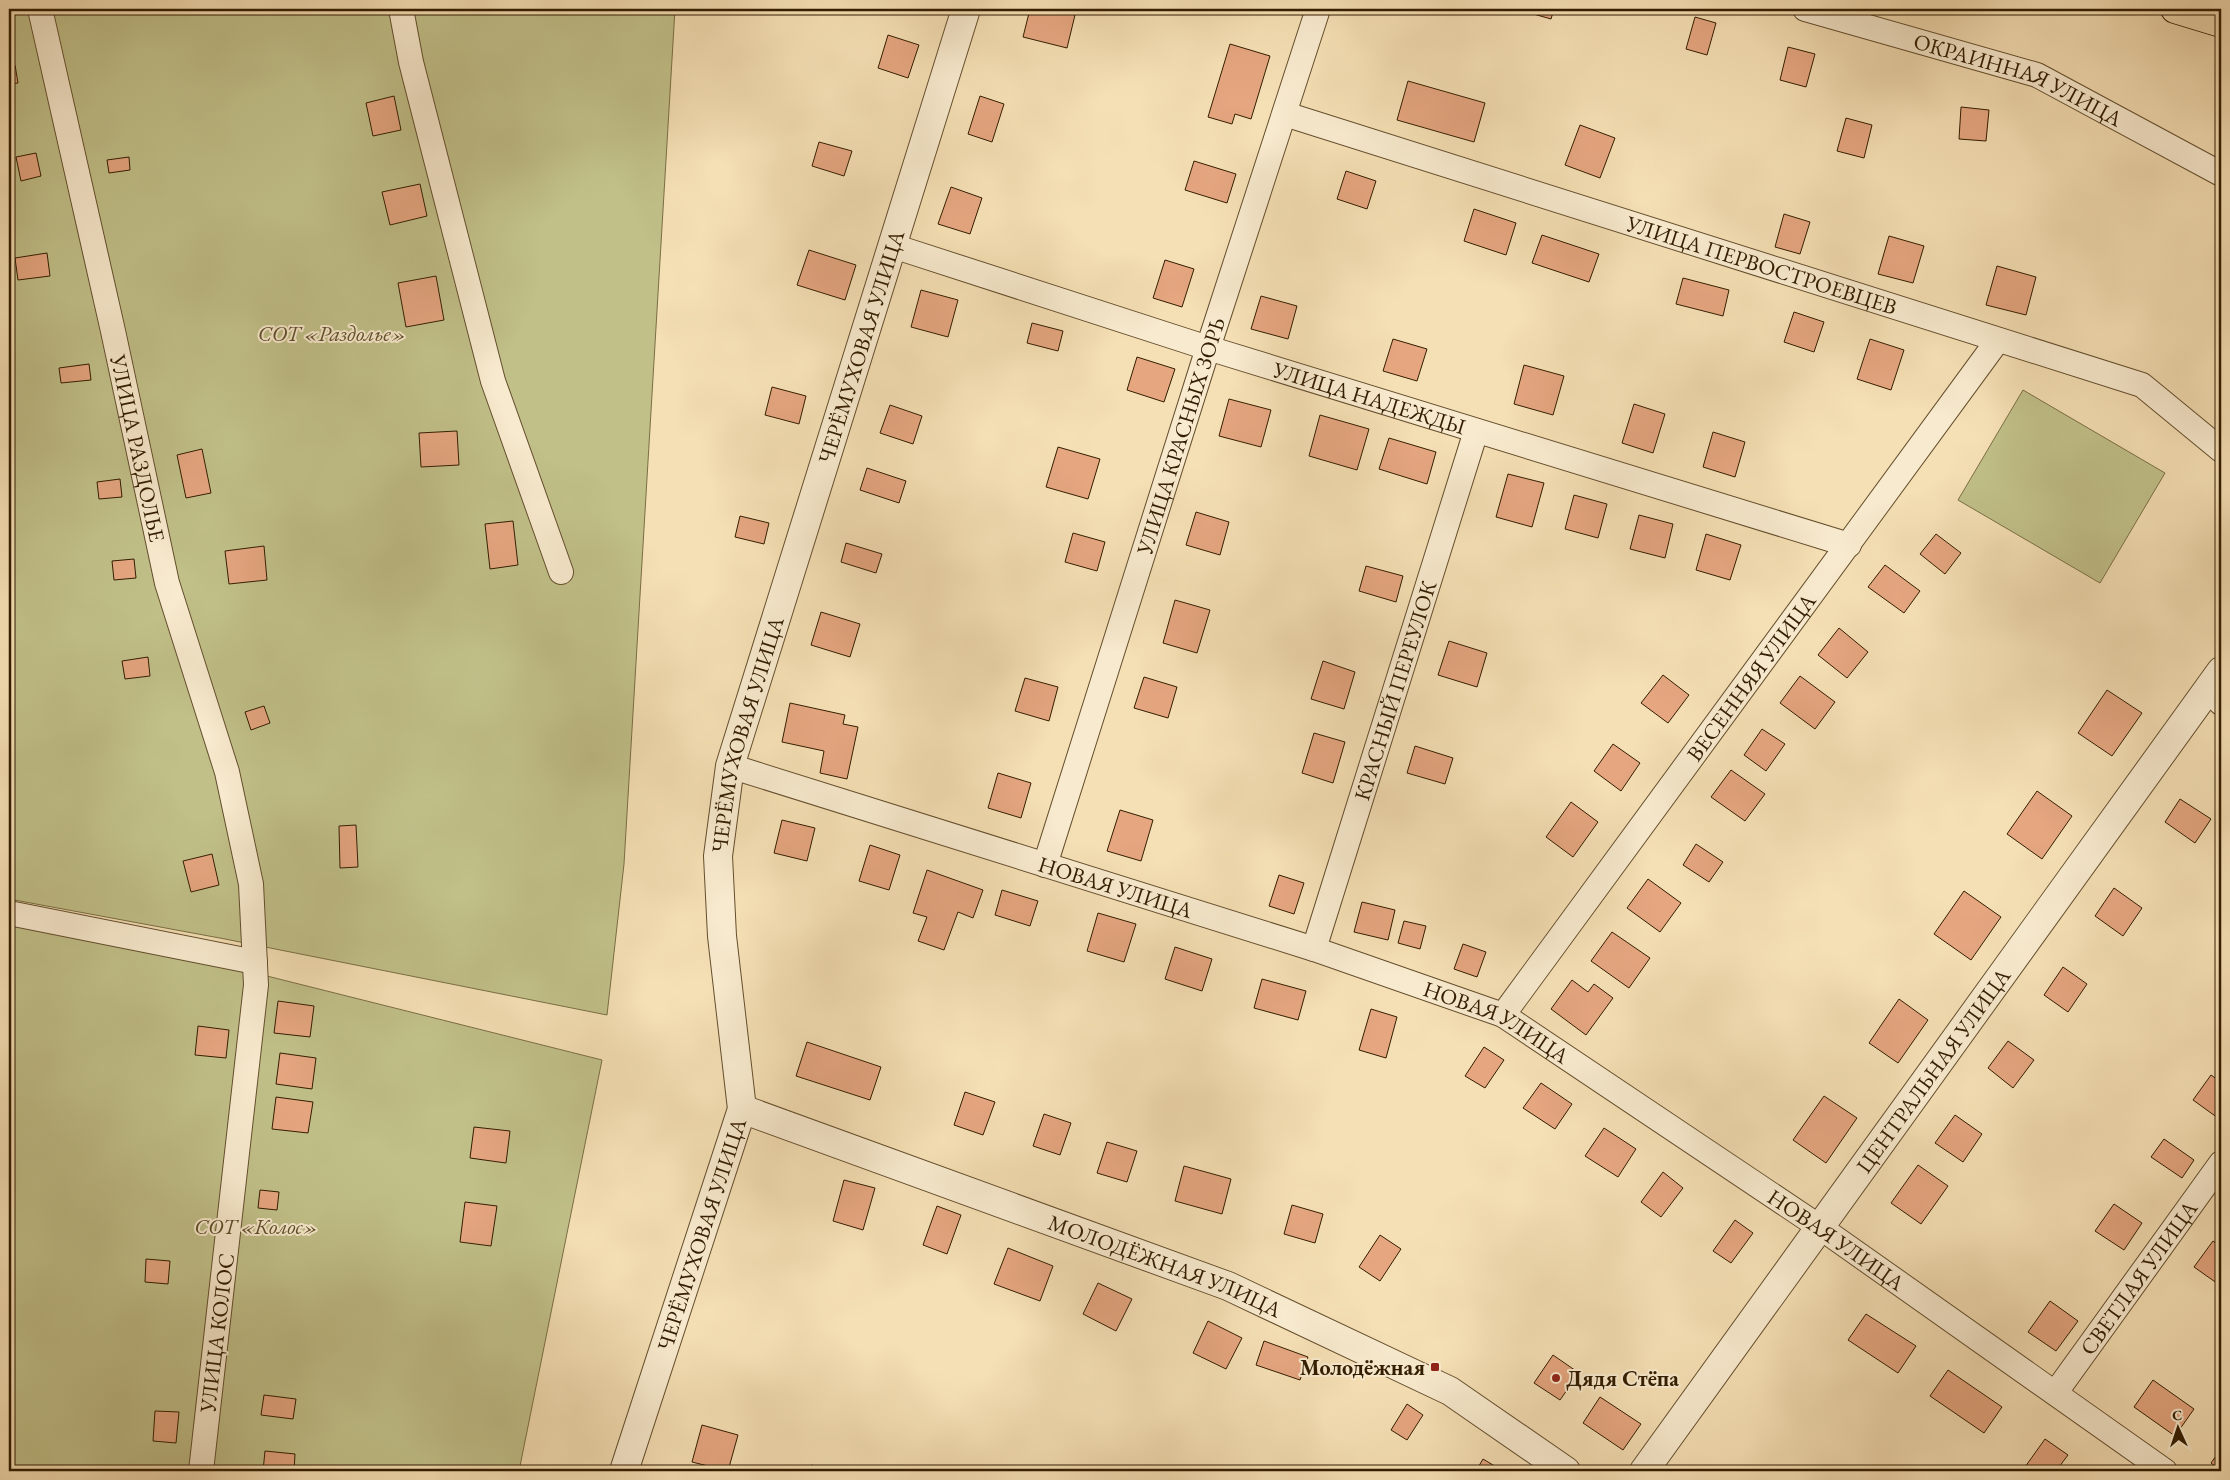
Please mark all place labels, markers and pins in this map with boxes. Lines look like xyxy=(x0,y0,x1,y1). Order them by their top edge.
place label: Молодёжная xyxy=(1300,1353,1425,1382)
marker: Молодёжная xyxy=(1429,1361,1441,1373)
place label: Дядя Стёпа xyxy=(1566,1364,1679,1393)
marker: Дядя Стёпа xyxy=(1550,1372,1562,1384)

